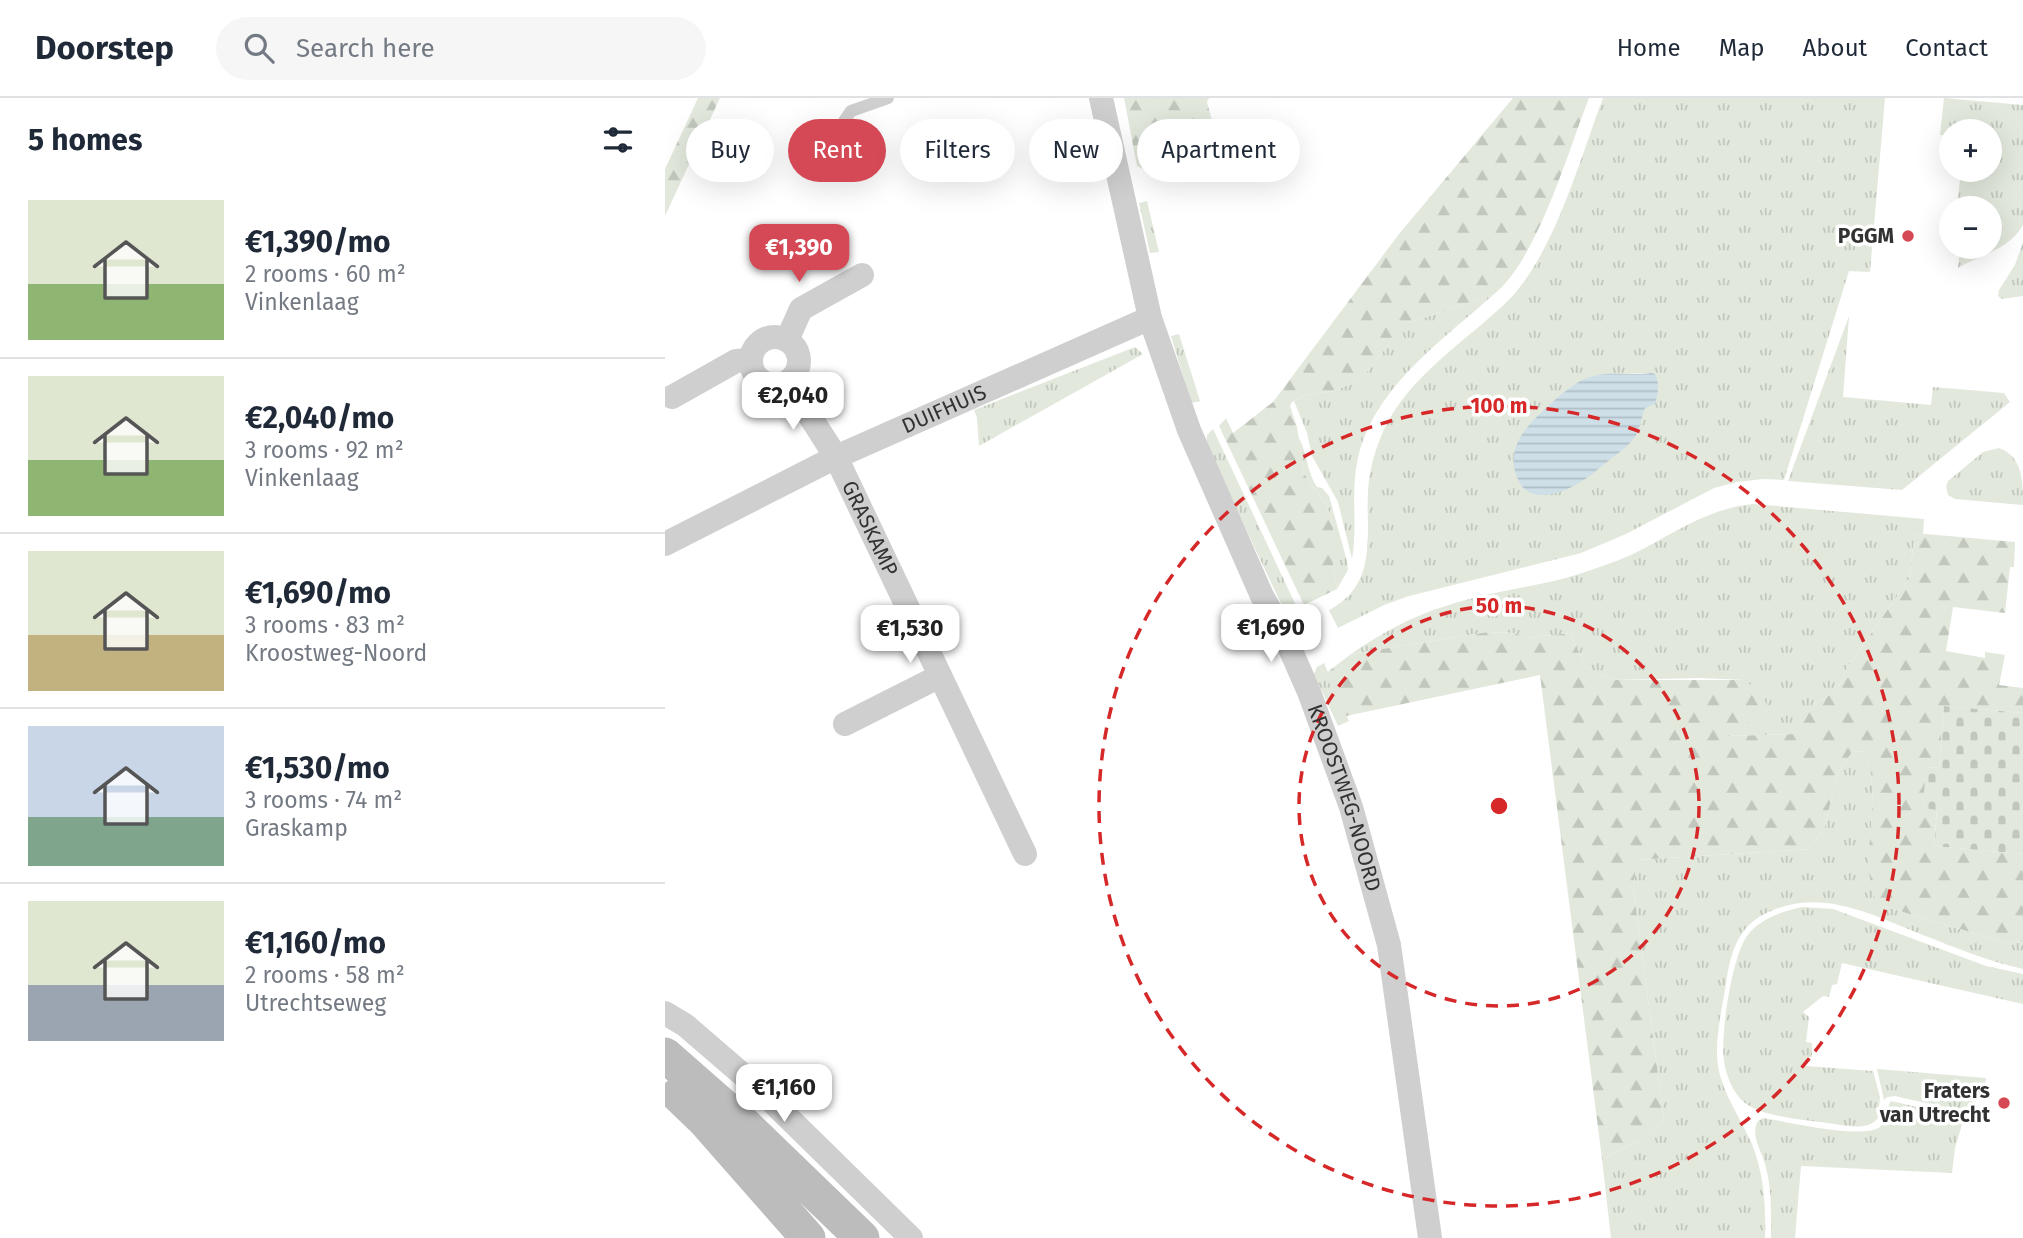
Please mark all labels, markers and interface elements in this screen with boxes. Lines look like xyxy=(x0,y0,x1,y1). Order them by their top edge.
search box xyxy=(216,17,706,80)
text: Doorstep xyxy=(35,28,174,68)
icon: search xyxy=(240,29,278,67)
text: Search here xyxy=(296,33,435,64)
text: Home xyxy=(1617,34,1681,62)
text: Map xyxy=(1719,34,1765,62)
text: About xyxy=(1803,34,1867,62)
text: Contact xyxy=(1905,34,1988,62)
chip: Buy xyxy=(686,119,774,182)
chip: Rent xyxy=(788,119,886,182)
chip: Filters xyxy=(900,119,1015,182)
chip: New xyxy=(1029,119,1123,182)
chip: Apartment xyxy=(1137,119,1300,182)
map controls xyxy=(1939,119,2002,259)
button: + xyxy=(1939,119,2002,182)
icon: filters xyxy=(599,121,637,159)
text: 5 homes xyxy=(28,122,142,158)
button: − xyxy=(1939,196,2002,259)
place label: PGGM xyxy=(1838,223,1894,249)
text: €1,390/mo xyxy=(245,224,391,260)
pin: €1,390 xyxy=(742,225,856,284)
icon: home xyxy=(84,228,168,312)
marker: PGGM xyxy=(1900,228,1916,244)
text: €1,390 xyxy=(765,233,833,261)
text: 2 rooms · 60 m² xyxy=(245,260,406,288)
text: Vinkenlaag xyxy=(245,288,359,316)
pin: €2,040 xyxy=(736,372,850,432)
street label: DUIFHUIS xyxy=(898,379,990,439)
text: €2,040 xyxy=(758,381,828,409)
text: 100 m xyxy=(1470,393,1528,419)
text: €2,040/mo xyxy=(245,400,394,436)
icon: home xyxy=(84,404,168,488)
text: 3 rooms · 92 m² xyxy=(245,436,404,464)
text: Vinkenlaag xyxy=(245,464,359,492)
street label: GRASKAMP xyxy=(836,476,904,580)
text: €1,690/mo xyxy=(245,575,391,611)
icon: home xyxy=(84,579,168,663)
text: 50 m xyxy=(1476,593,1522,619)
pin: €1,690 xyxy=(1214,604,1328,664)
pin: €1,530 xyxy=(853,606,967,665)
text: 3 rooms · 83 m² xyxy=(245,611,405,639)
text: €1,690 xyxy=(1237,613,1305,641)
text: €1,530 xyxy=(877,614,943,642)
text: Kroostweg-Noord xyxy=(245,639,427,667)
street label: KROOSTWEG-NOORD xyxy=(1302,701,1387,894)
text: €1,530/mo xyxy=(245,750,390,786)
icon: home xyxy=(84,754,168,838)
text: 3 rooms · 74 m² xyxy=(245,786,402,814)
centre of rings xyxy=(1487,794,1511,818)
text: Graskamp xyxy=(245,814,348,842)
text: €1,160/mo xyxy=(245,925,386,961)
icon: home xyxy=(84,929,168,1013)
text: 2 rooms · 58 m² xyxy=(245,961,405,989)
text: Utrechtseweg xyxy=(245,989,386,1017)
pin: €1,160 xyxy=(727,1065,841,1124)
text: €1,160 xyxy=(752,1073,816,1101)
place label: Fraters van Utrecht xyxy=(1879,1078,1991,1128)
marker: Fraters van Utrecht xyxy=(1996,1095,2012,1111)

